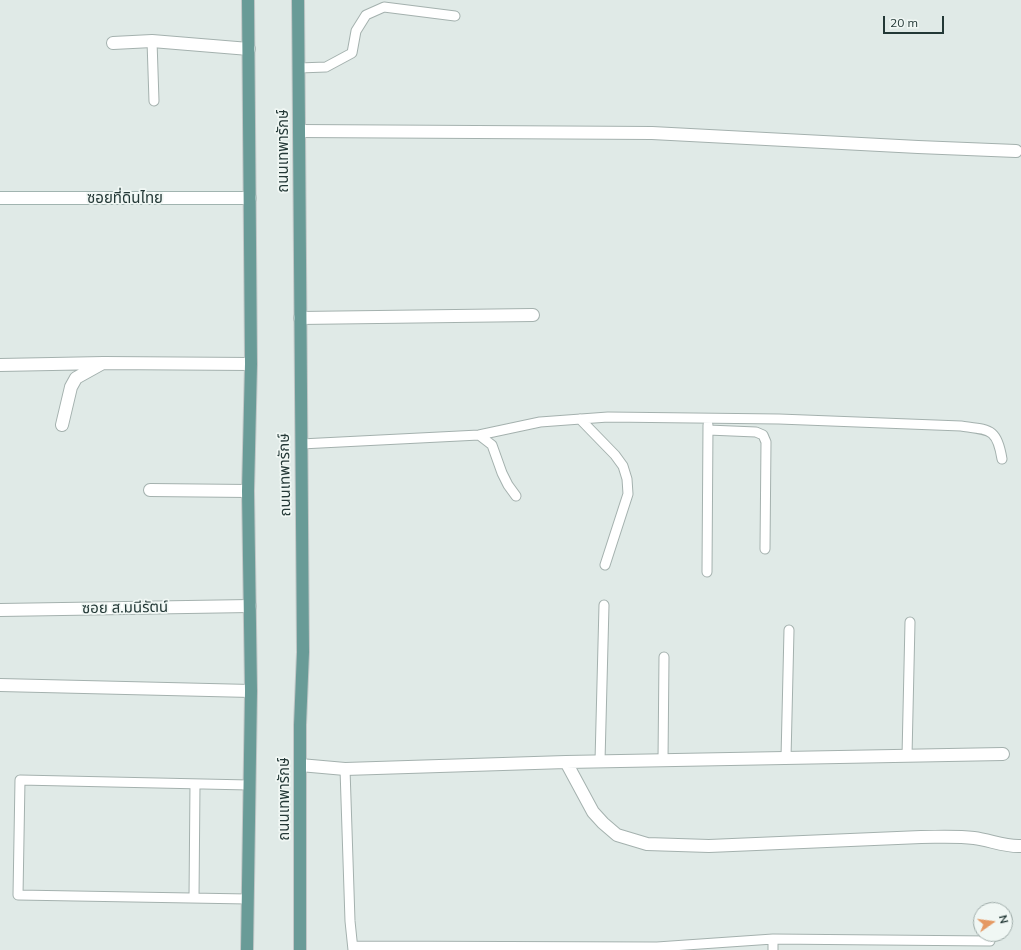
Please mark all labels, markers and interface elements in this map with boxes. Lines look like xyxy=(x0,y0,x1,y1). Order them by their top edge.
scale bar xyxy=(885,8,946,34)
text: 20 m xyxy=(890,15,918,30)
street label: ถนนเทพารักษ์ xyxy=(274,109,292,193)
street label: ซอยที่ดินไทย xyxy=(87,189,163,207)
street label: ถนนเทพารักษ์ xyxy=(275,433,295,517)
street label: ซอย ส.มนีรัตน์ xyxy=(82,598,168,618)
street label: ถนนเทพารักษ์ xyxy=(275,757,293,841)
north arrow xyxy=(973,902,1013,942)
text: N xyxy=(996,914,1011,925)

